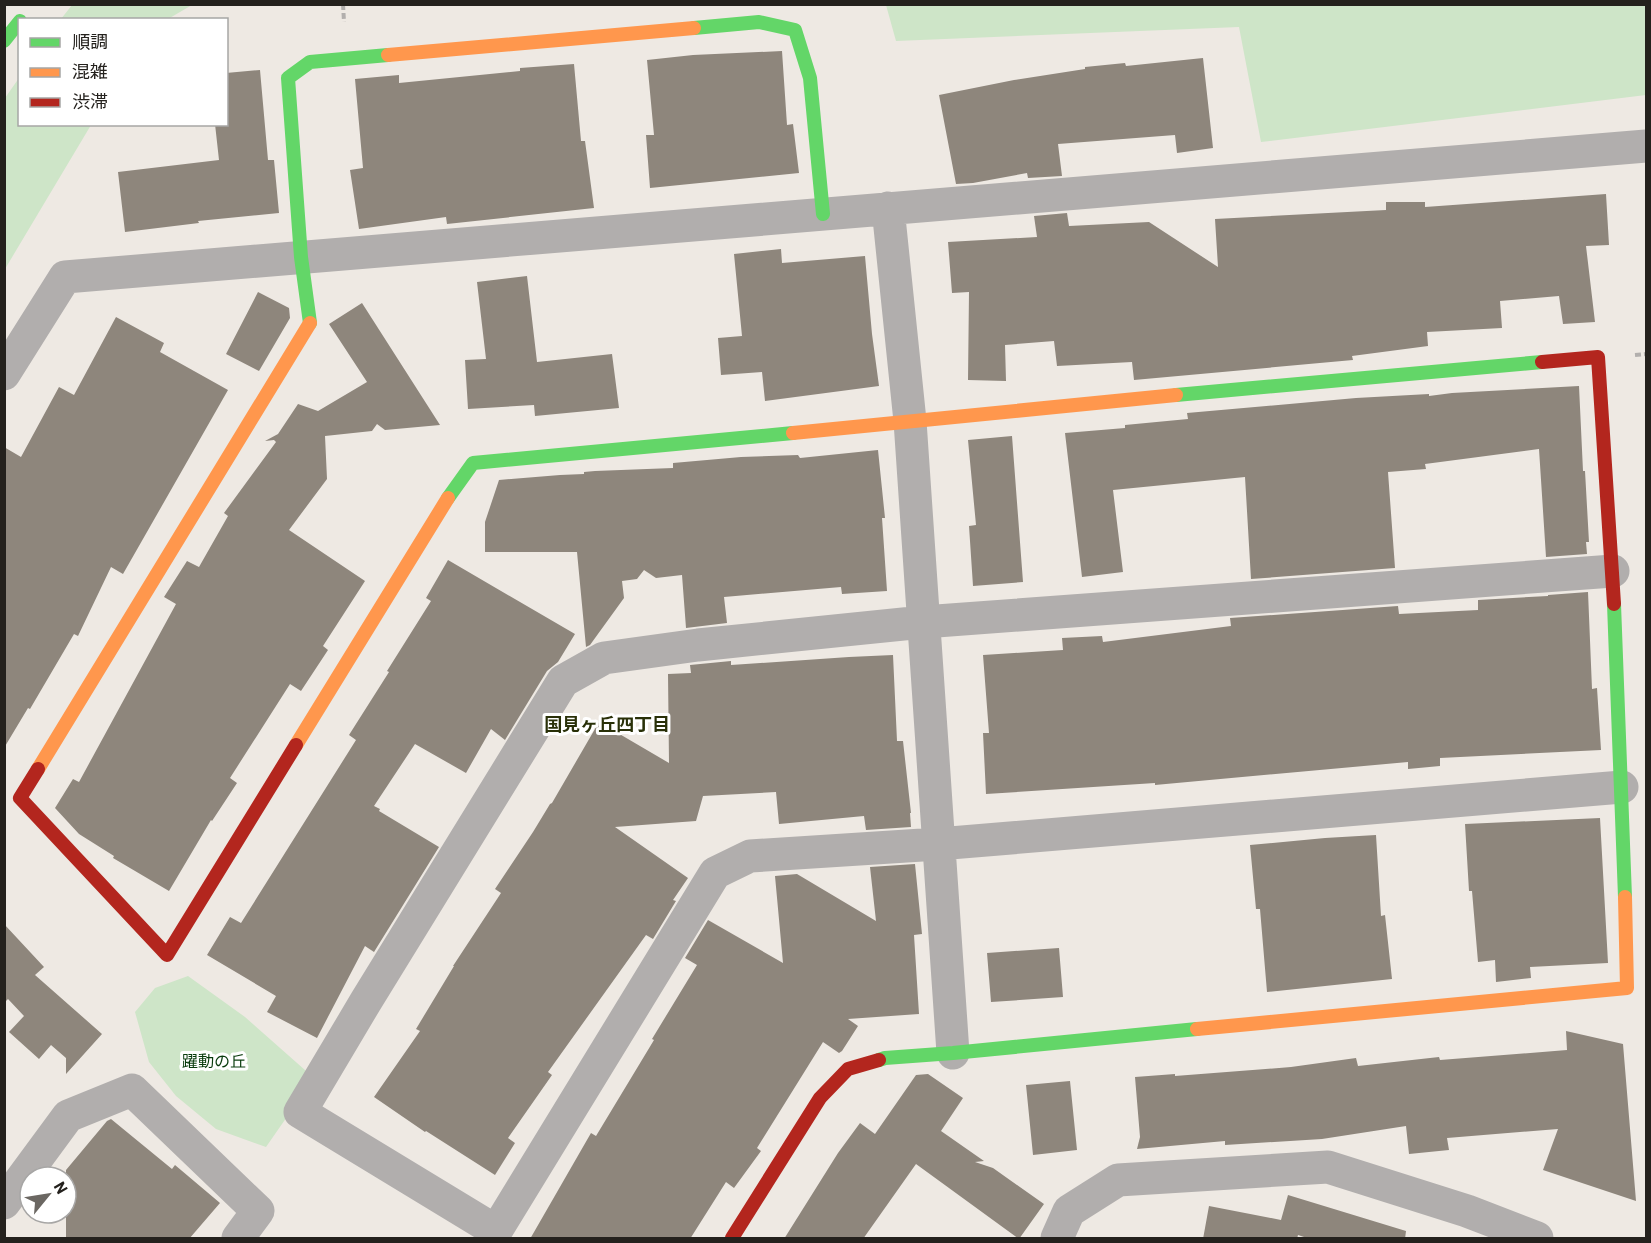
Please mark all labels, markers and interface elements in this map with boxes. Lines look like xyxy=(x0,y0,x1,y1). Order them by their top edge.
legend xyxy=(18,18,228,126)
text: 順調 xyxy=(72,30,108,52)
text: 混雑 xyxy=(72,60,108,82)
text: 渋滞 xyxy=(72,90,108,112)
district label: 国見ヶ丘四丁目 xyxy=(544,713,670,735)
park label: 躍動の丘 xyxy=(182,1051,246,1070)
north arrow xyxy=(18,1165,78,1225)
text: N xyxy=(51,1178,72,1197)

